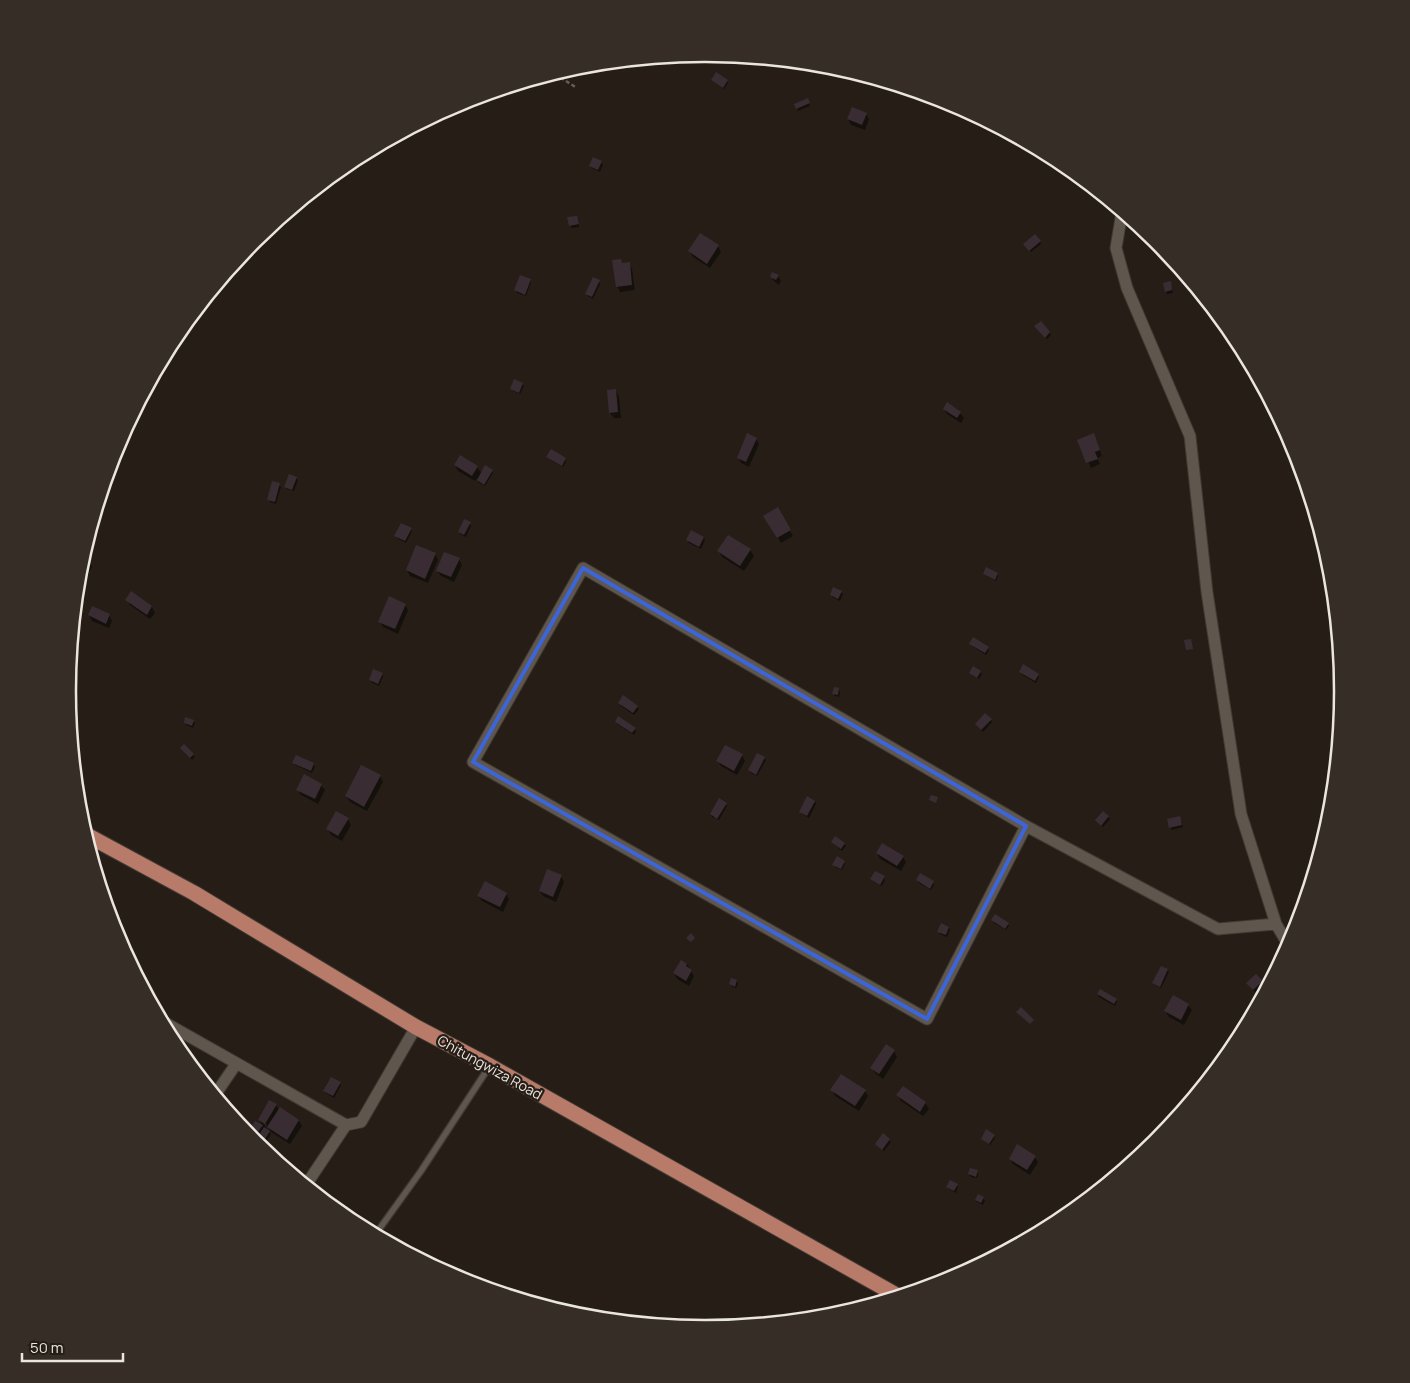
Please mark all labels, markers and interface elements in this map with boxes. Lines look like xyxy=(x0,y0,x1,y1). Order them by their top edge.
street label: Chitungwiza Road xyxy=(434,1030,546,1104)
scale bar xyxy=(22,1330,124,1362)
text: 50 m xyxy=(30,1337,64,1358)

